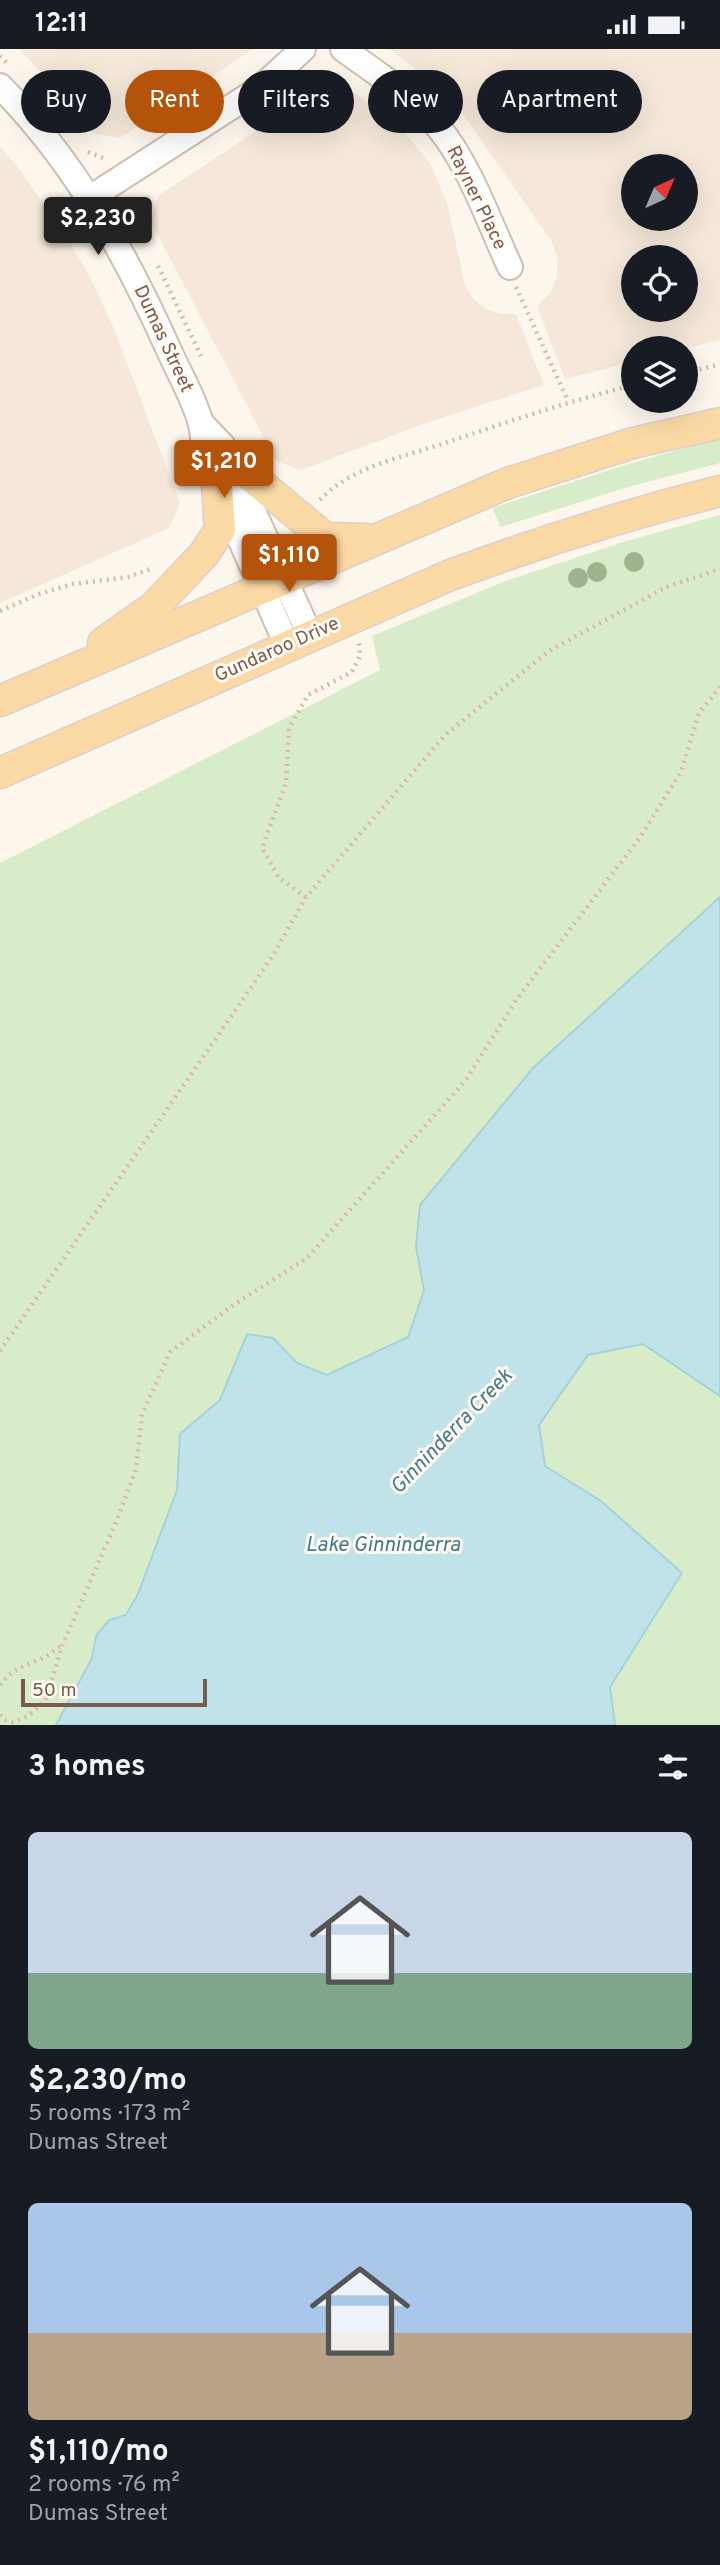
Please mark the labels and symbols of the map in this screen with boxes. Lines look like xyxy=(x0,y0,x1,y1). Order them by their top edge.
street label: Rayner Place xyxy=(440,142,512,254)
north arrow xyxy=(621,154,698,231)
pin: $2,230 xyxy=(41,197,155,257)
street label: Dumas Street xyxy=(128,282,198,396)
pin: $1,210 xyxy=(167,441,281,500)
pin: $1,110 xyxy=(232,535,346,594)
street label: Gundaroo Drive xyxy=(211,612,343,688)
water label: Ginninderra Creek xyxy=(385,1363,519,1501)
water label: Lake Ginninderra xyxy=(306,1532,461,1559)
scale bar xyxy=(21,1676,206,1708)

